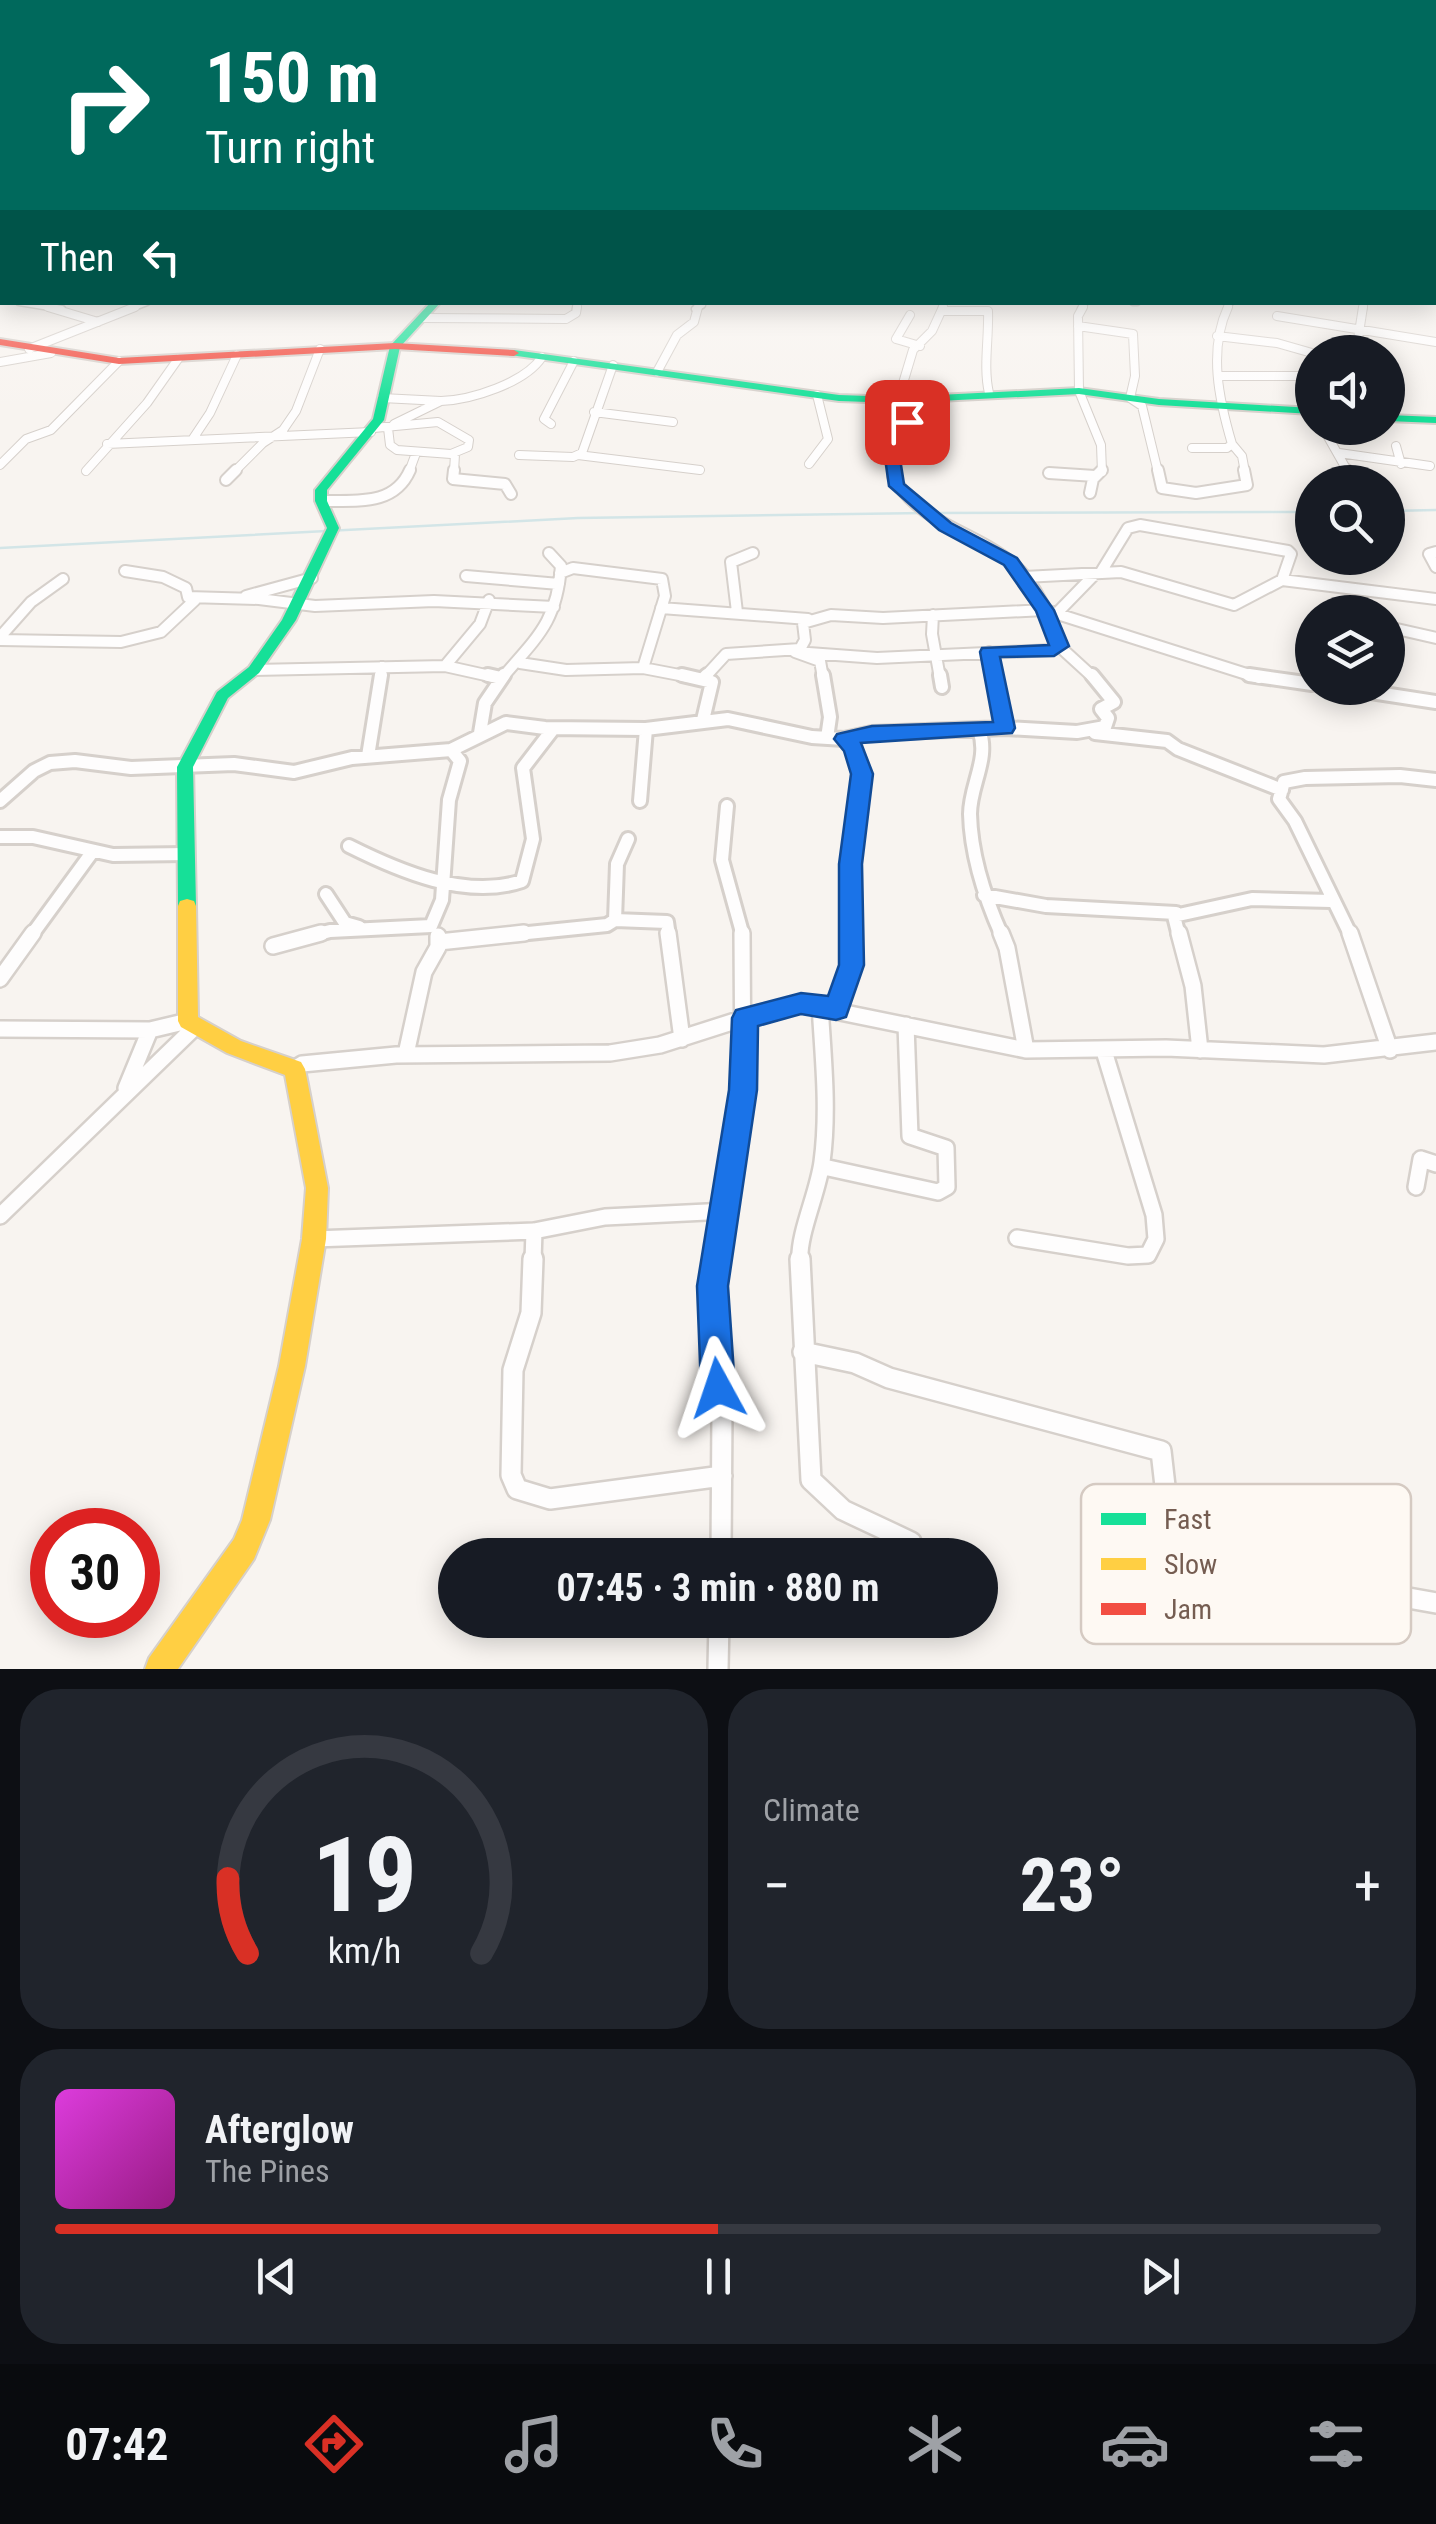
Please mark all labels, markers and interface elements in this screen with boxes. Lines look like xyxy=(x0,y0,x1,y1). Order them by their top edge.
text: 150 m xyxy=(205,37,379,119)
icon: right xyxy=(40,40,170,170)
text: Turn right xyxy=(205,121,375,174)
icon: left xyxy=(134,230,189,285)
text: Then xyxy=(40,236,114,280)
map controls xyxy=(1295,335,1405,705)
button: sound xyxy=(1295,335,1405,445)
pin xyxy=(865,380,950,465)
icon: arrive xyxy=(880,395,935,450)
button: search xyxy=(1295,465,1405,575)
button: layers xyxy=(1295,595,1405,705)
position arrow xyxy=(666,1336,770,1440)
legend xyxy=(1081,1484,1411,1644)
text: Fast xyxy=(1164,1503,1211,1536)
speed limit sign: 30 xyxy=(30,1508,160,1638)
text: Slow xyxy=(1164,1548,1217,1581)
text: 07:45 · 3 min · 880 m xyxy=(557,1566,879,1610)
text: Jam xyxy=(1164,1593,1212,1626)
text: Climate xyxy=(763,1791,860,1829)
text: 19 xyxy=(311,1815,417,1936)
text: 23° xyxy=(1020,1841,1125,1929)
text: − xyxy=(763,1854,791,1918)
text: + xyxy=(1354,1854,1381,1918)
text: km/h xyxy=(327,1930,401,1972)
text: Afterglow xyxy=(205,2108,354,2152)
text: The Pines xyxy=(205,2152,330,2190)
icon: previous xyxy=(249,2249,304,2304)
icon: pause xyxy=(691,2249,746,2304)
icon: next xyxy=(1133,2249,1188,2304)
icon: directions xyxy=(299,2409,369,2479)
icon: music xyxy=(499,2409,569,2479)
icon: phone xyxy=(700,2409,770,2479)
icon: climate xyxy=(900,2409,970,2479)
icon: car xyxy=(1100,2409,1170,2479)
icon: filters xyxy=(1301,2409,1371,2479)
text: 07:42 xyxy=(65,2418,168,2471)

